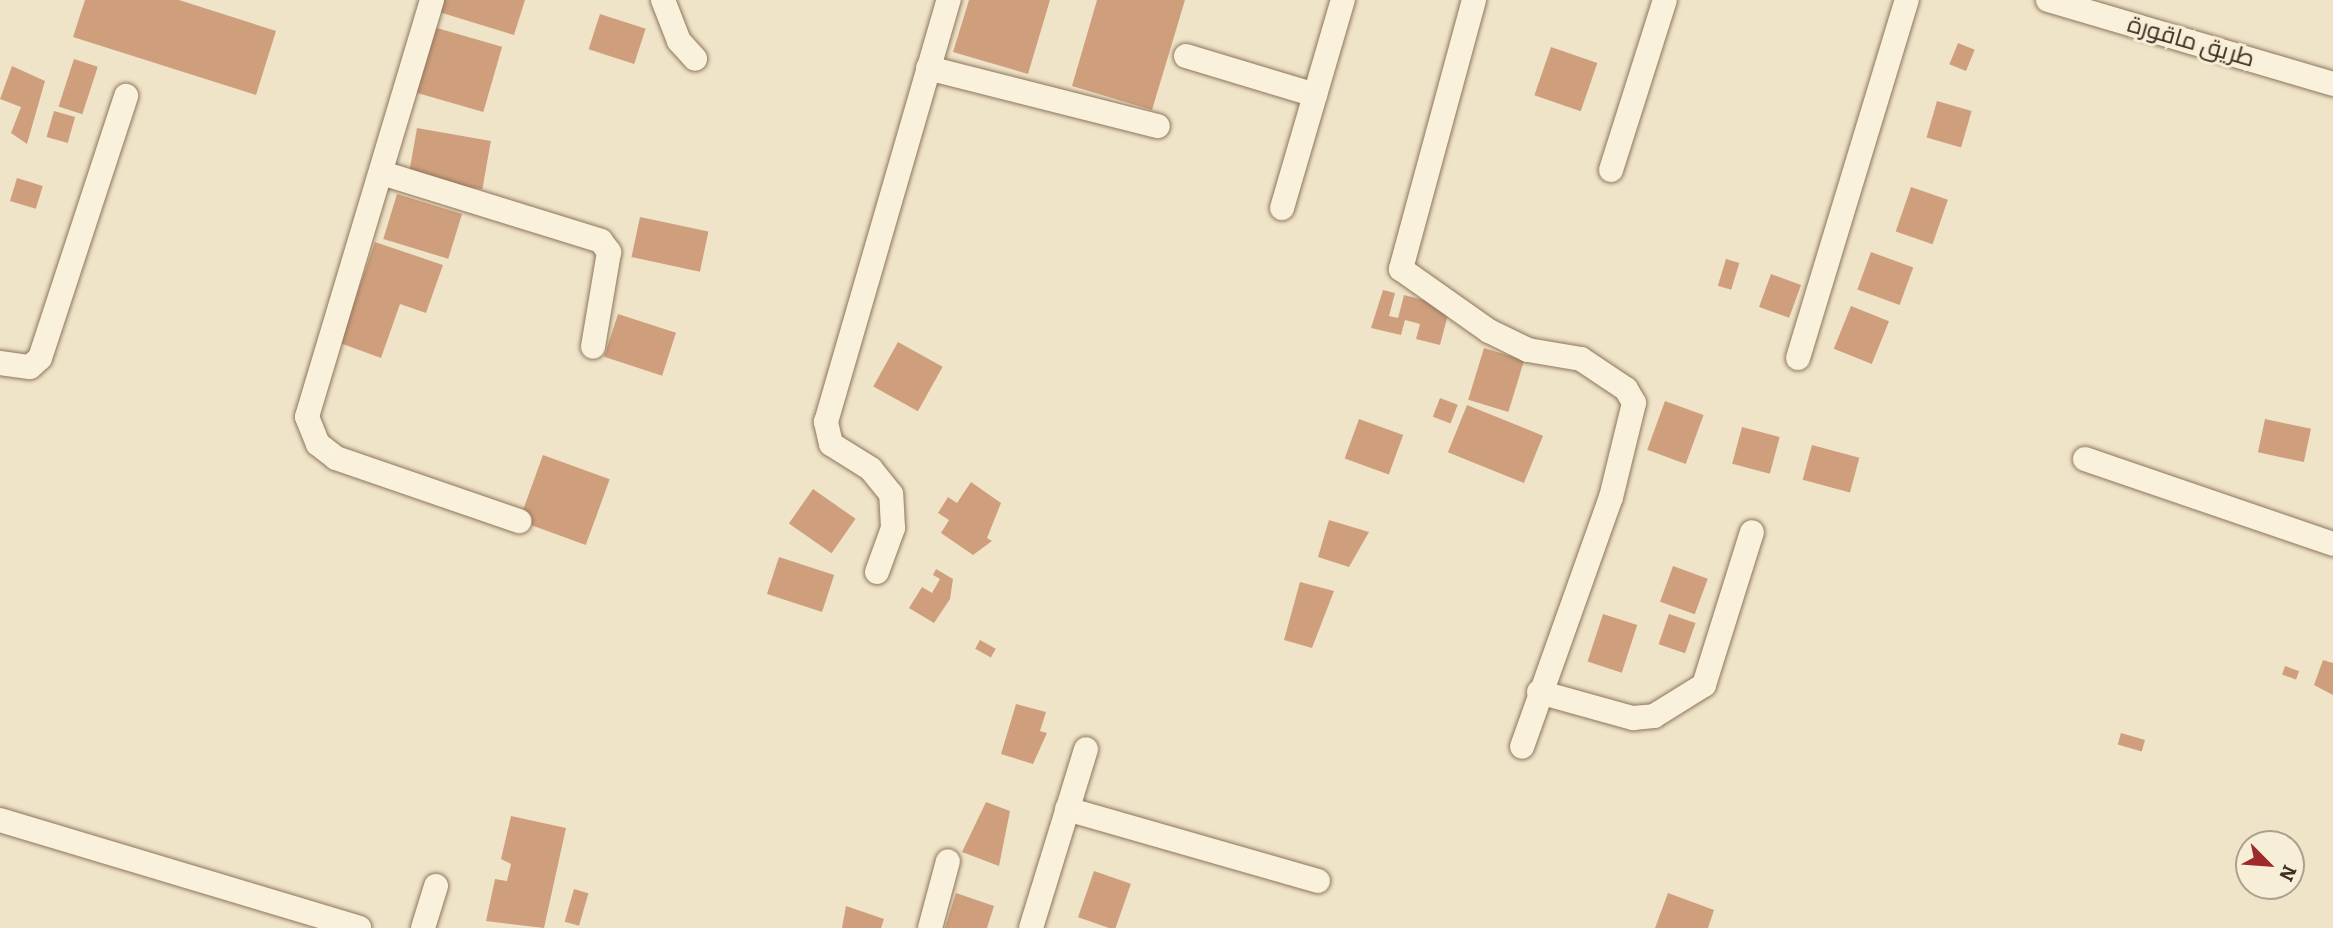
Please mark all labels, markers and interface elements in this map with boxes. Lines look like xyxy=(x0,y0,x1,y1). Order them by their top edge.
street label: طريق ماقورة xyxy=(2124,10,2258,74)
north arrow xyxy=(2235,830,2305,900)
text: N xyxy=(2274,862,2301,885)

